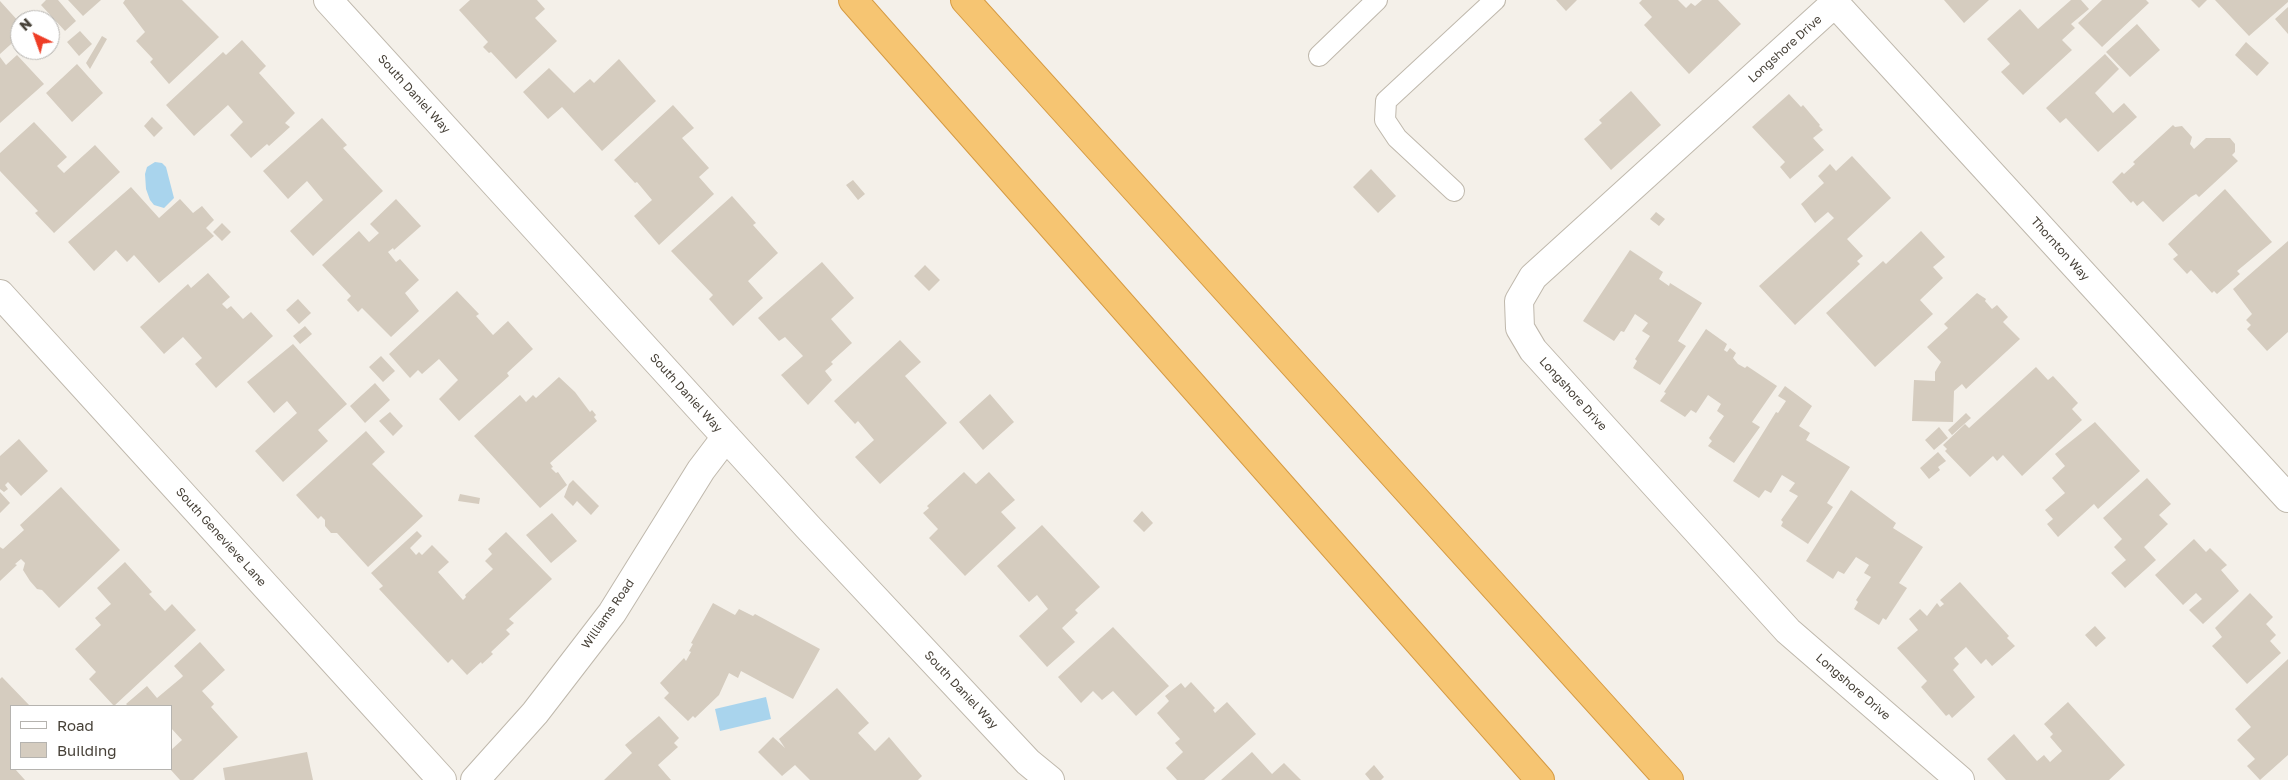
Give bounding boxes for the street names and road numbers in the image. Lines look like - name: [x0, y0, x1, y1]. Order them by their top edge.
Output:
- street label: Longshore Drive: [1745, 12, 1825, 86]
- street label: South Daniel Way: [375, 52, 453, 136]
- street label: Thornton Way: [2028, 214, 2092, 284]
- street label: South Daniel Way: [647, 351, 725, 435]
- street label: Longshore Drive: [1536, 354, 1610, 434]
- street label: South Genevieve Lane: [173, 485, 269, 589]
- street label: Williams Road: [579, 576, 637, 652]
- street label: South Daniel Way: [921, 648, 1001, 732]
- street label: Longshore Drive: [1813, 651, 1893, 723]

